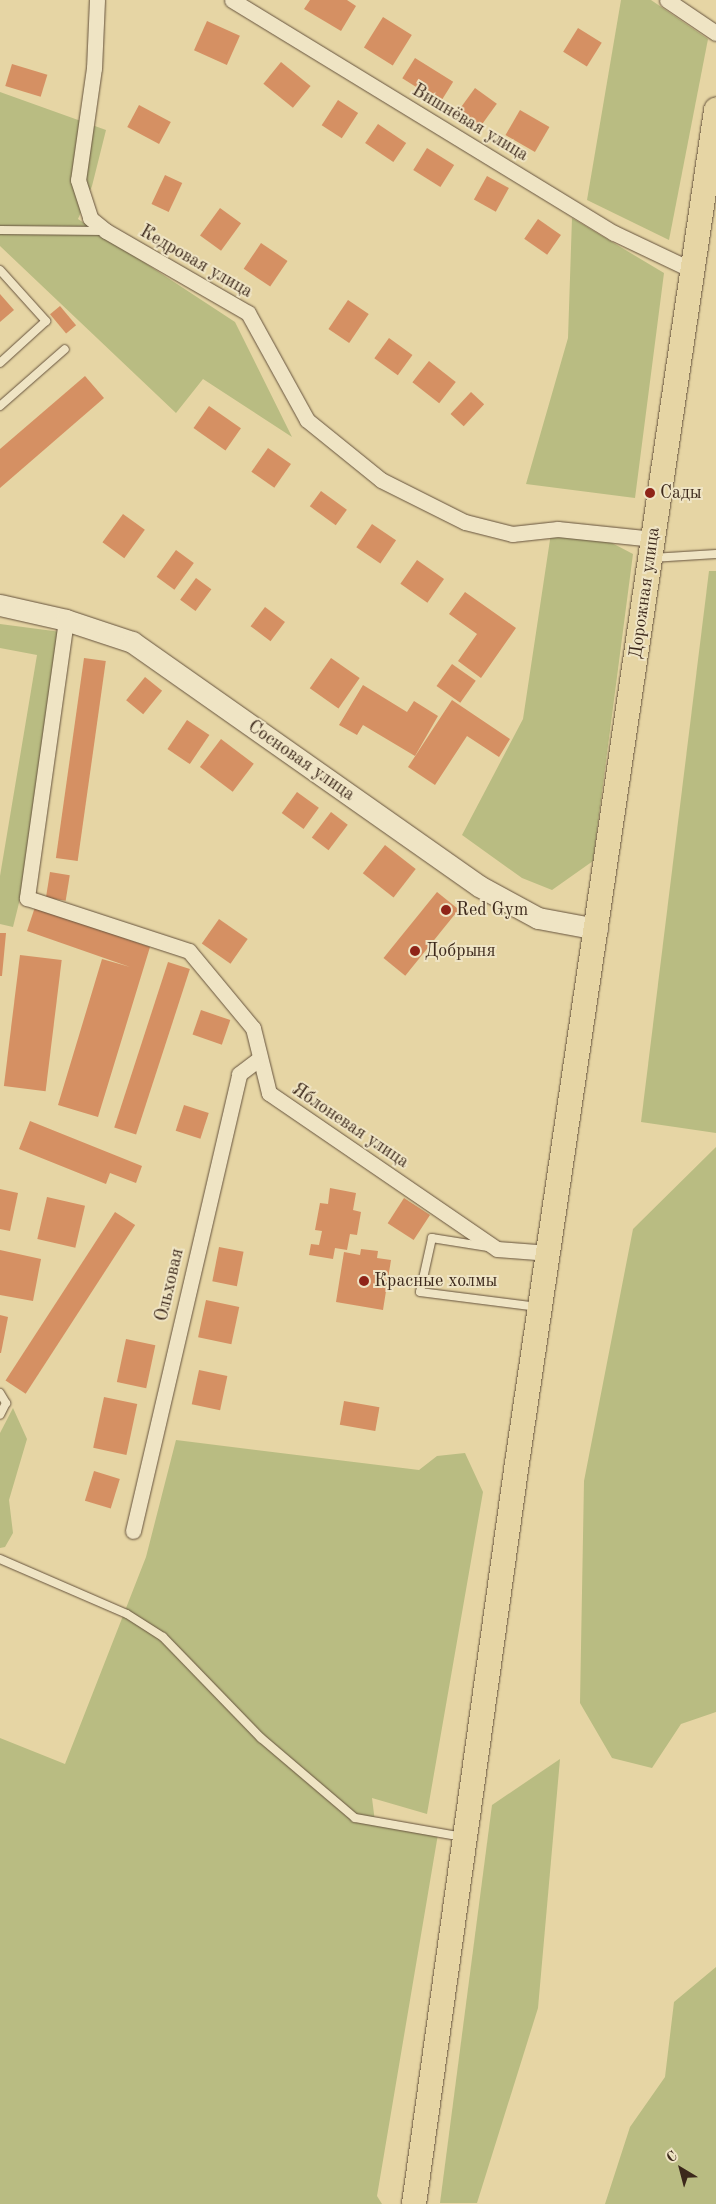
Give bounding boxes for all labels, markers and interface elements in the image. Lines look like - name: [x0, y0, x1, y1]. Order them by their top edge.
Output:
- street label: Вишнёвая улица: [408, 80, 532, 166]
- street label: Кедровая улица: [136, 221, 256, 303]
- place label: Сады: [660, 482, 702, 504]
- marker: Сады: [644, 487, 656, 499]
- street label: Дорожная улица: [625, 526, 665, 660]
- street label: Сосновая улица: [243, 716, 359, 806]
- place label: Red Gym: [456, 899, 528, 921]
- marker: Red Gym: [440, 904, 452, 916]
- place label: Добрыня: [425, 940, 496, 962]
- marker: Добрыня: [409, 945, 421, 957]
- street label: Яблоневая улица: [287, 1079, 413, 1173]
- street label: Ольховая: [151, 1246, 189, 1324]
- place label: Красные холмы: [374, 1270, 497, 1292]
- marker: Красные холмы: [358, 1275, 370, 1287]
- north arrow: [656, 2144, 706, 2194]
- text: С: [664, 2149, 680, 2165]

